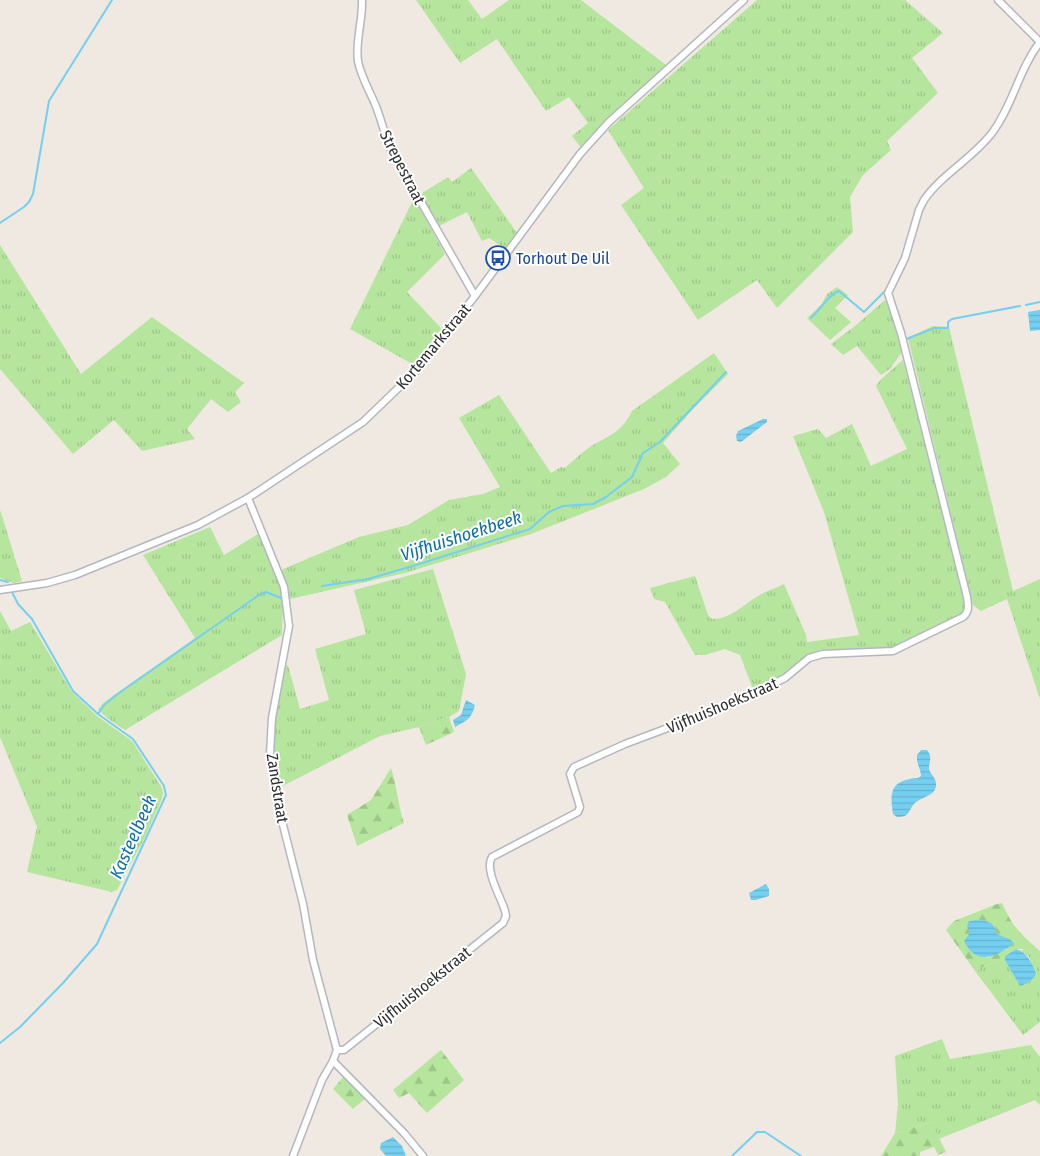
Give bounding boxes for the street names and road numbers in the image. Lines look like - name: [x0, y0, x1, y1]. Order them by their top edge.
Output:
- street label: Strepestraat: [376, 127, 430, 208]
- street label: Kortemarkstraat: [392, 299, 475, 393]
- street label: Vijfhuishoekstraat: [664, 673, 781, 737]
- street label: Zandstraat: [263, 752, 292, 825]
- street label: Vijfhuishoekstraat: [370, 942, 475, 1032]

